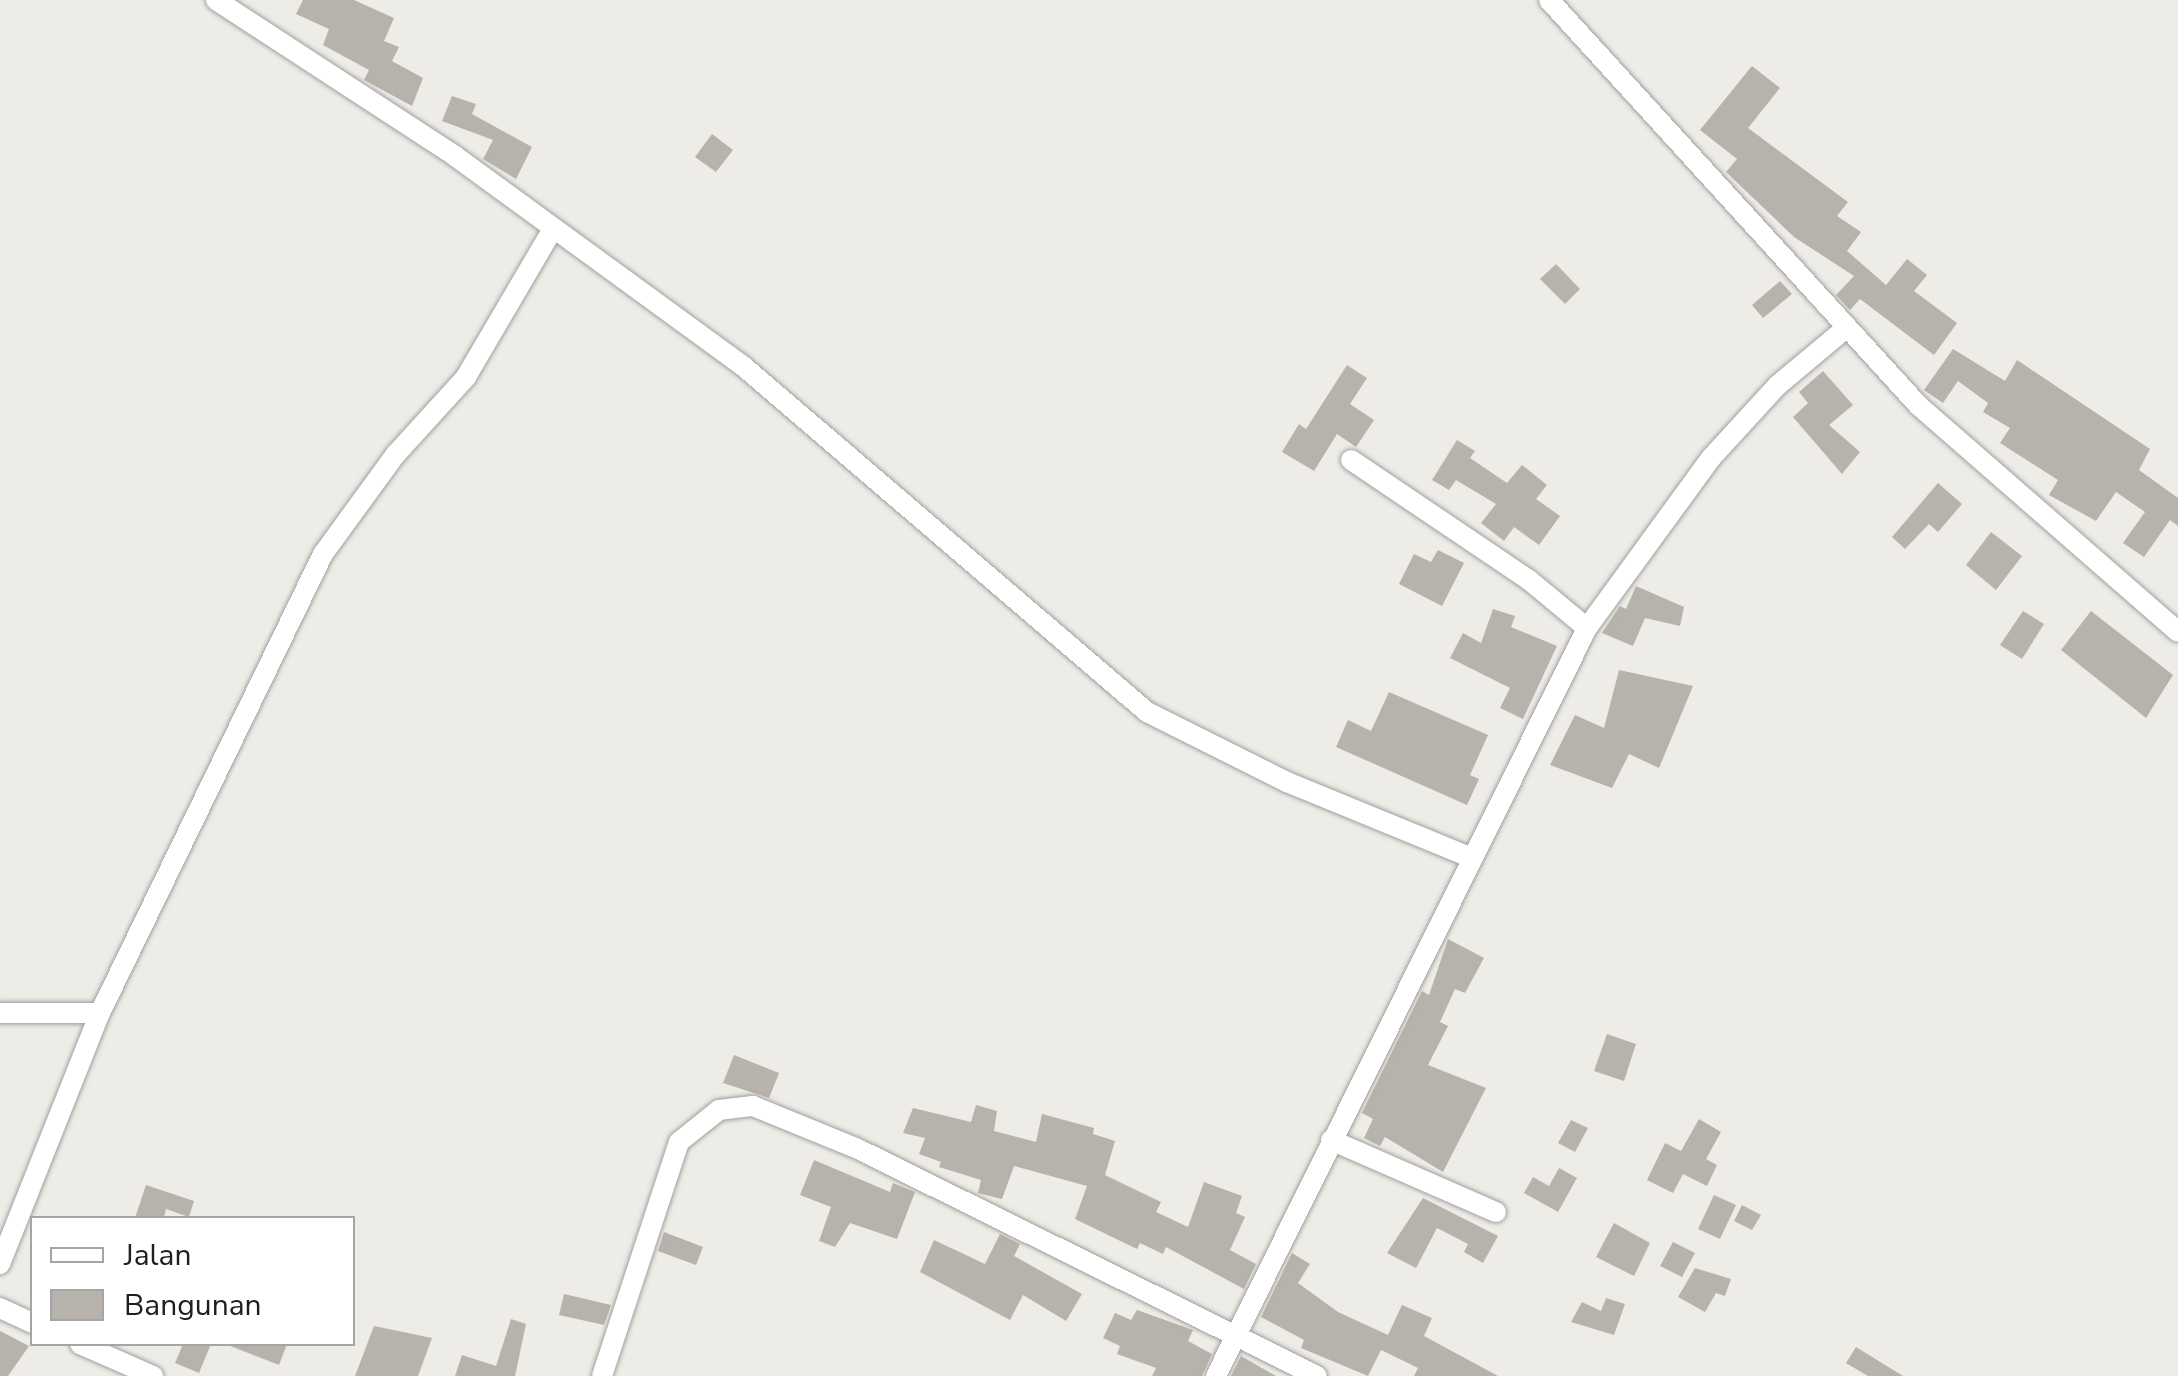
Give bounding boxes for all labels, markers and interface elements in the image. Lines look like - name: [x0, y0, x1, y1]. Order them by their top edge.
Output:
- legend: [30, 1216, 355, 1346]
- text: Jalan: [124, 1235, 191, 1276]
- text: Bangunan: [124, 1285, 262, 1326]

